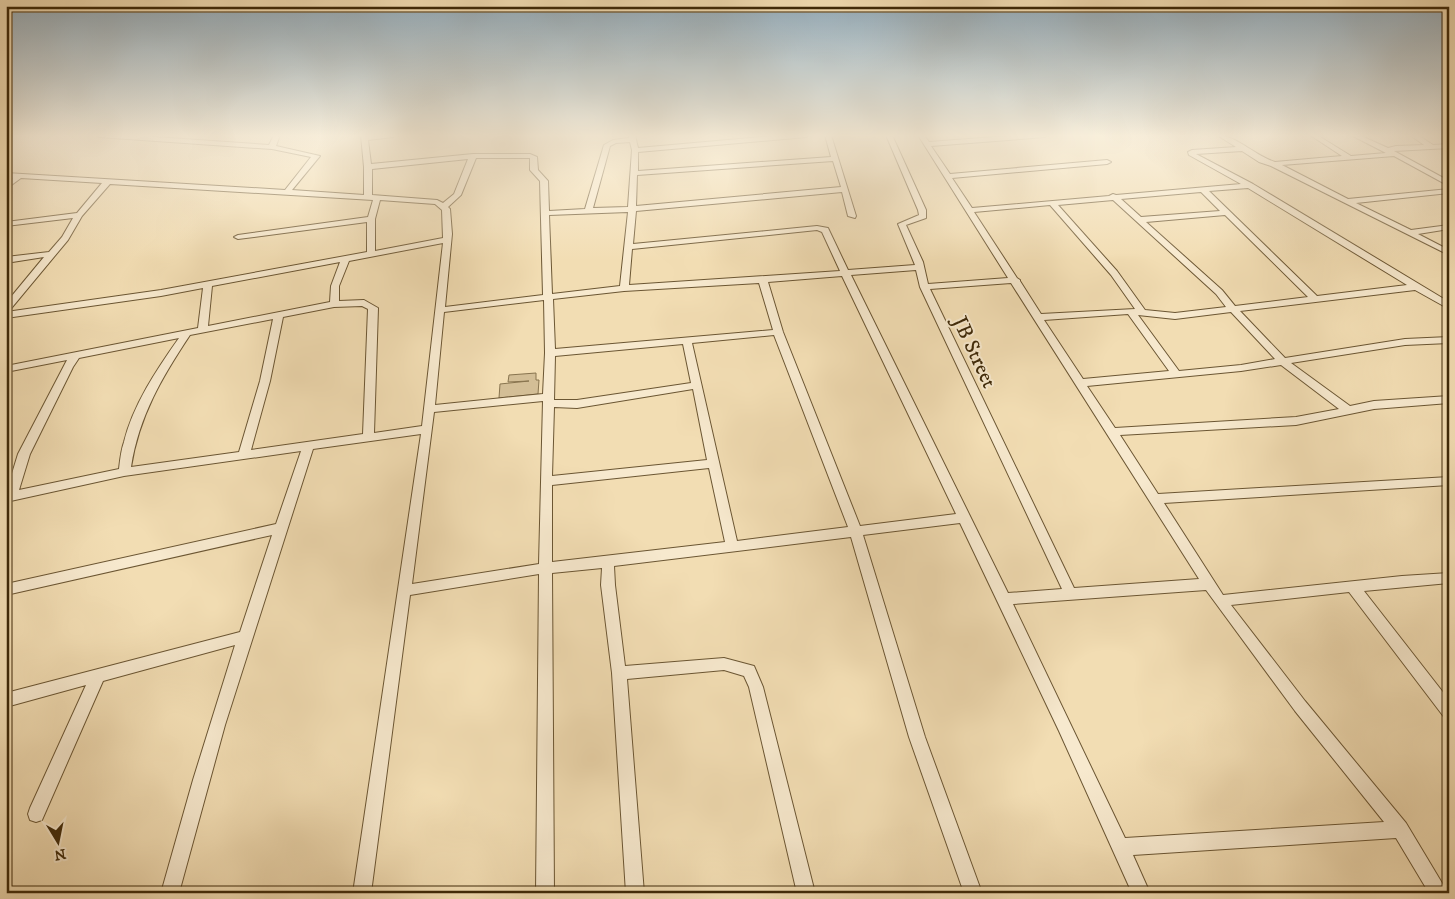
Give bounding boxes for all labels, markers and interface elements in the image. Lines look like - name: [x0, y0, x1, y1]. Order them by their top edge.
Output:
- street label: JB Street: [945, 311, 1002, 393]
- north arrow: [32, 816, 82, 866]
- text: N: [52, 844, 67, 864]

